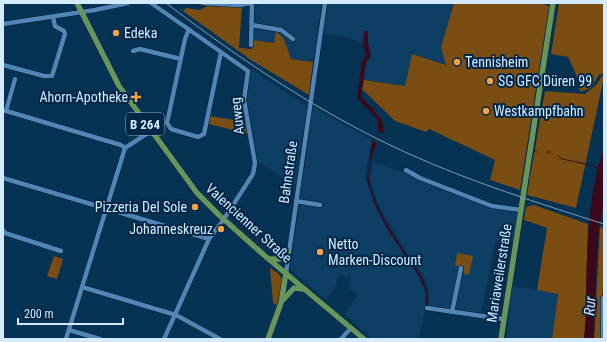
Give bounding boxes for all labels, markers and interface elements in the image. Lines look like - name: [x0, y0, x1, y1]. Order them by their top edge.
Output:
- place label: Edeka: [124, 25, 157, 41]
- marker: Edeka: [111, 28, 121, 38]
- place label: Tennisheim: [465, 54, 528, 70]
- marker: Tennisheim: [452, 57, 462, 67]
- place label: SG GFC Düren 99: [498, 73, 592, 89]
- marker: SG GFC Düren 99: [485, 76, 495, 86]
- place label: Ahorn-Apotheke: [39, 89, 128, 105]
- marker: Ahorn-Apotheke: [131, 92, 141, 102]
- street label: Auweg: [227, 97, 247, 135]
- place label: Westkampfbahn: [494, 103, 584, 119]
- marker: Westkampfbahn: [481, 106, 491, 116]
- road number: B 264: [126, 113, 164, 135]
- street label: Bahnstraße: [276, 139, 300, 204]
- street label: Valencienner Straße: [203, 180, 296, 266]
- place label: Pizzeria Del Sole: [95, 199, 187, 215]
- marker: Pizzeria Del Sole: [190, 202, 200, 212]
- place label: Johanneskreuz: [129, 221, 213, 237]
- street label: Mariaweilerstraße: [483, 222, 515, 323]
- marker: Johanneskreuz: [216, 224, 226, 234]
- place label: Netto Marken-Discount: [328, 236, 421, 268]
- marker: Netto Marken-Discount: [315, 247, 325, 257]
- water label: Rur: [580, 295, 600, 316]
- scale bar: [18, 300, 123, 326]
- text: 200 m: [24, 307, 54, 321]

